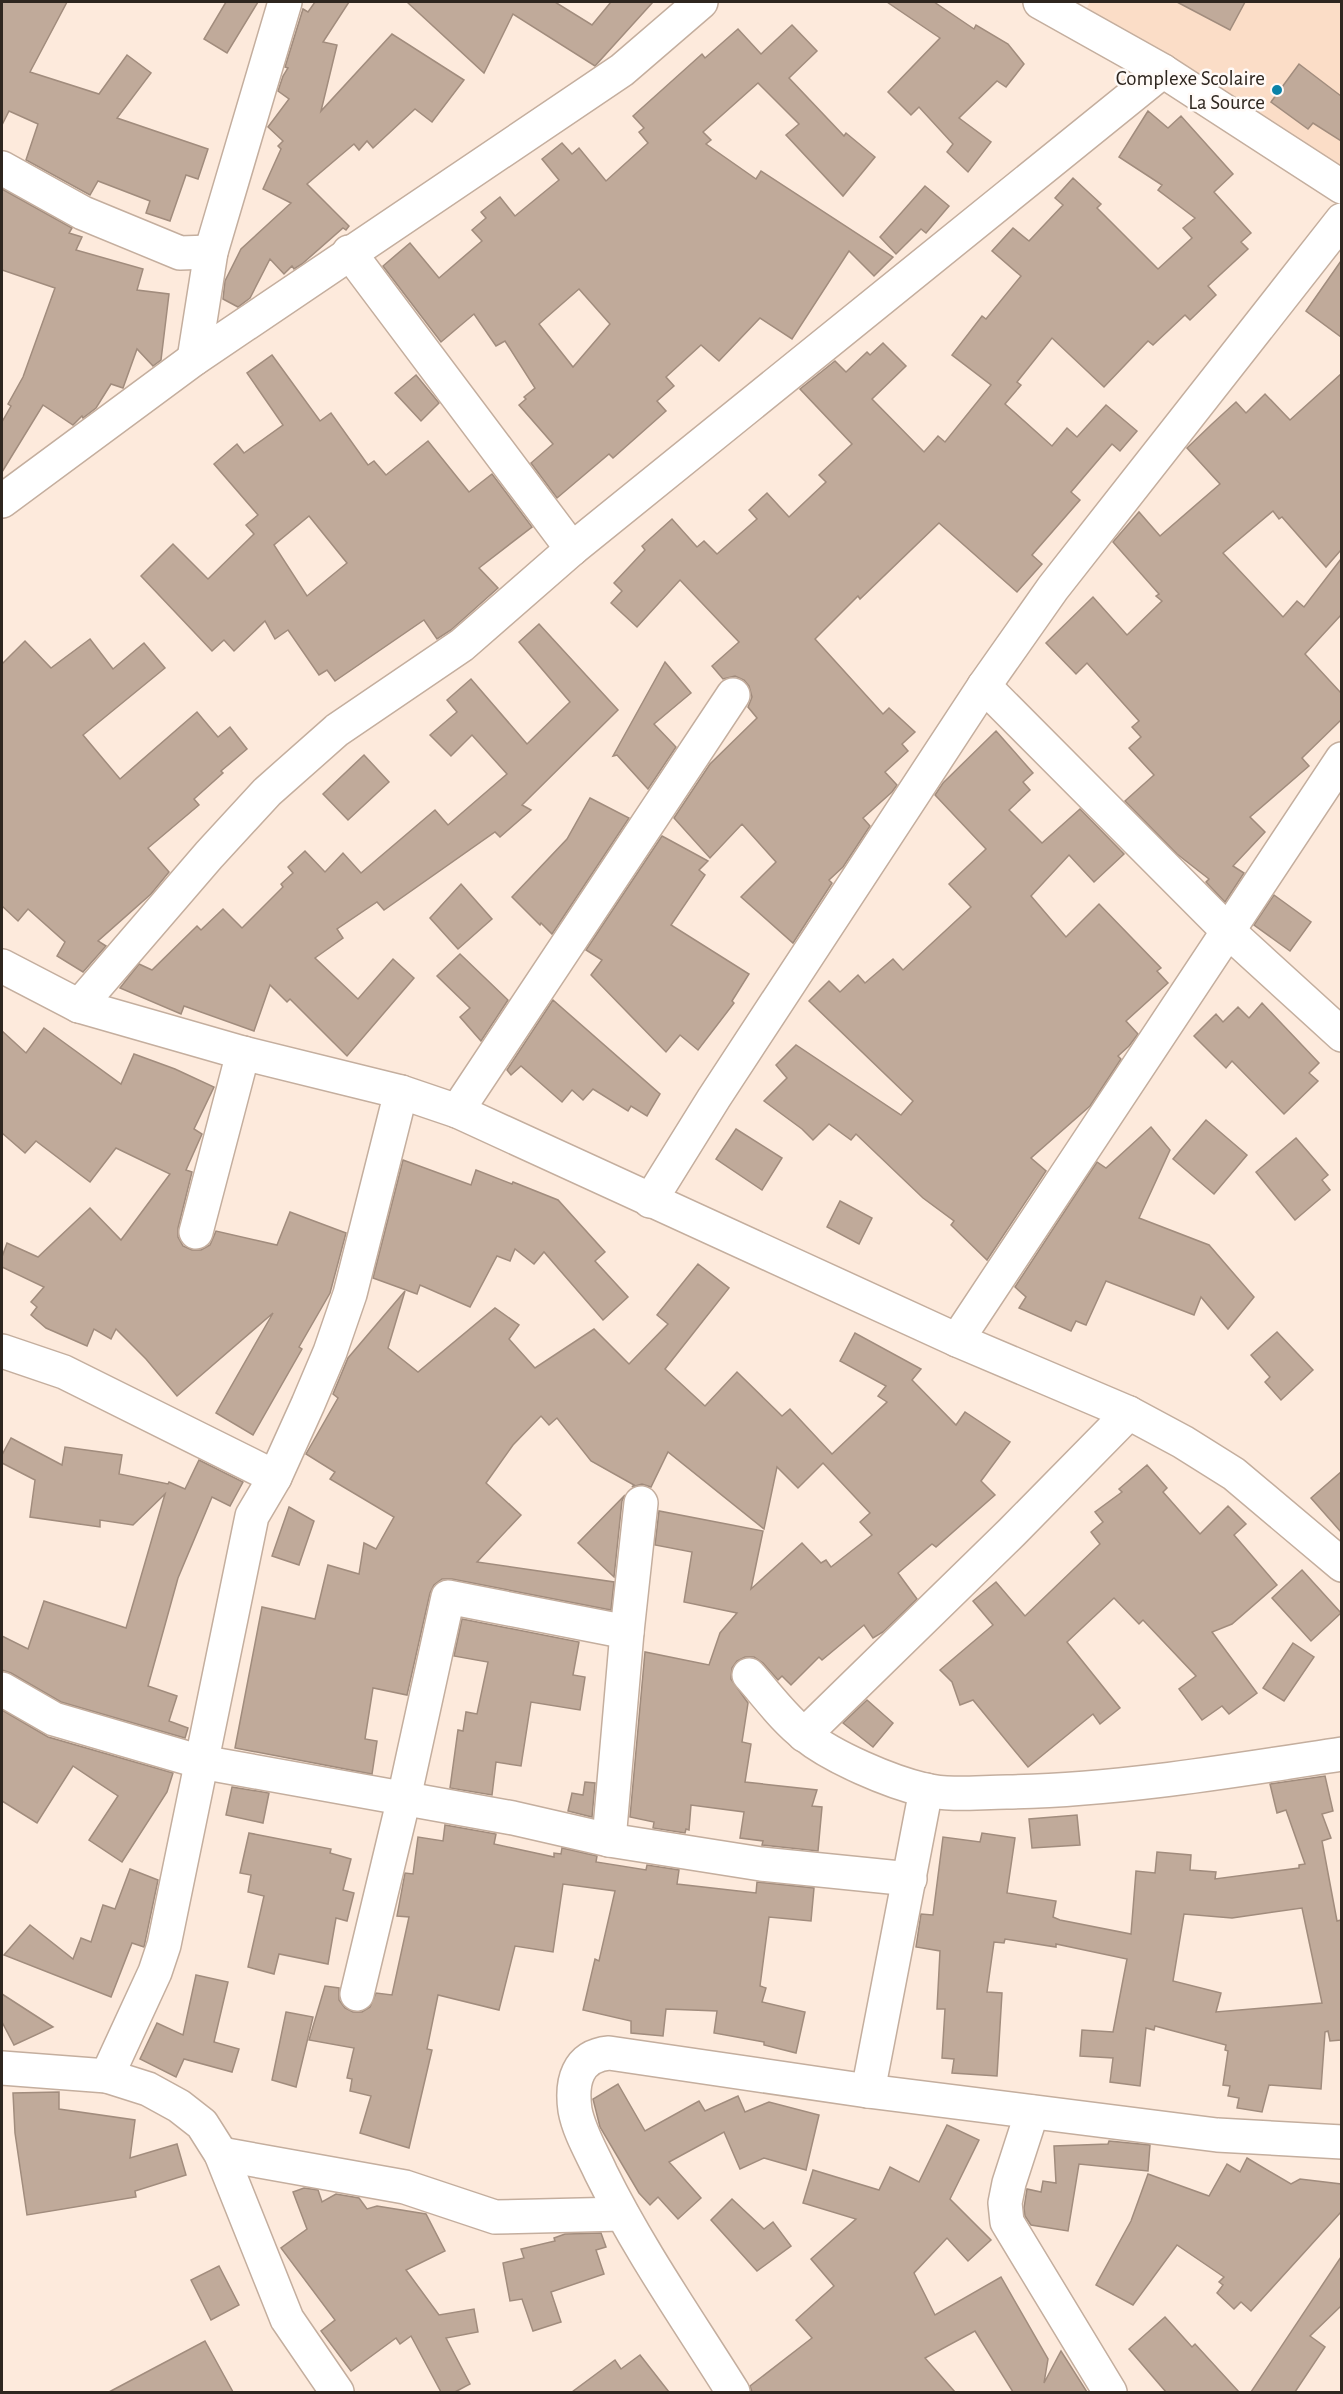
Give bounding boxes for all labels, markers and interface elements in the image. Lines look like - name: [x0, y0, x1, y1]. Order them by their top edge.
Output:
- place label: Complexe Scolaire La Source: [1116, 68, 1265, 113]
- marker: Complexe Scolaire La Source: [1270, 83, 1284, 97]

